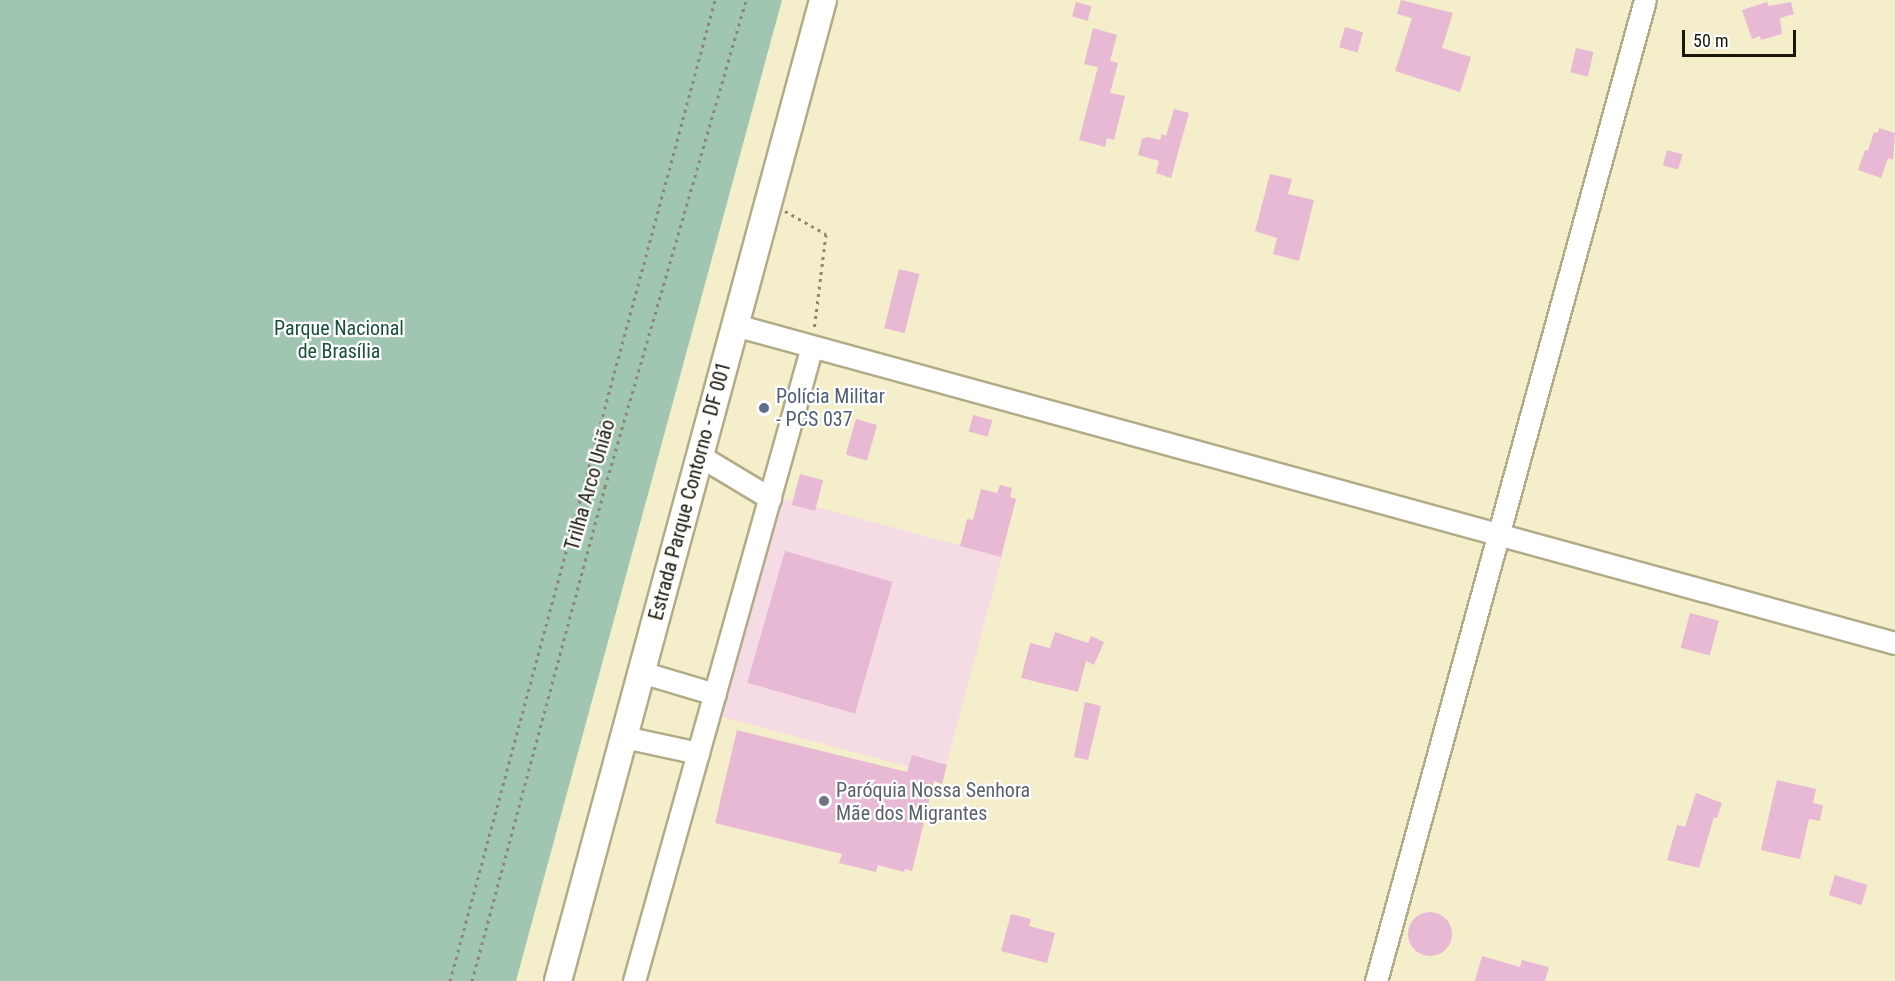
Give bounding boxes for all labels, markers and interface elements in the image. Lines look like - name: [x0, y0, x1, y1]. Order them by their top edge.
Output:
- scale bar: [1685, 18, 1799, 56]
- text: 50 m: [1693, 30, 1728, 51]
- park label: Parque Nacional de Brasília: [274, 316, 404, 363]
- street label: Estrada Parque Contorno - DF 001: [644, 359, 736, 623]
- place label: Polícia Militar - PCS 037: [776, 384, 885, 431]
- marker: Polícia Militar - PCS 037: [757, 401, 771, 415]
- street label: Trilha Arco União: [560, 417, 620, 553]
- place label: Paróquia Nossa Senhora Mãe dos Migrantes: [836, 778, 1030, 825]
- marker: Paróquia Nossa Senhora Mãe dos Migrantes: [817, 794, 831, 808]

